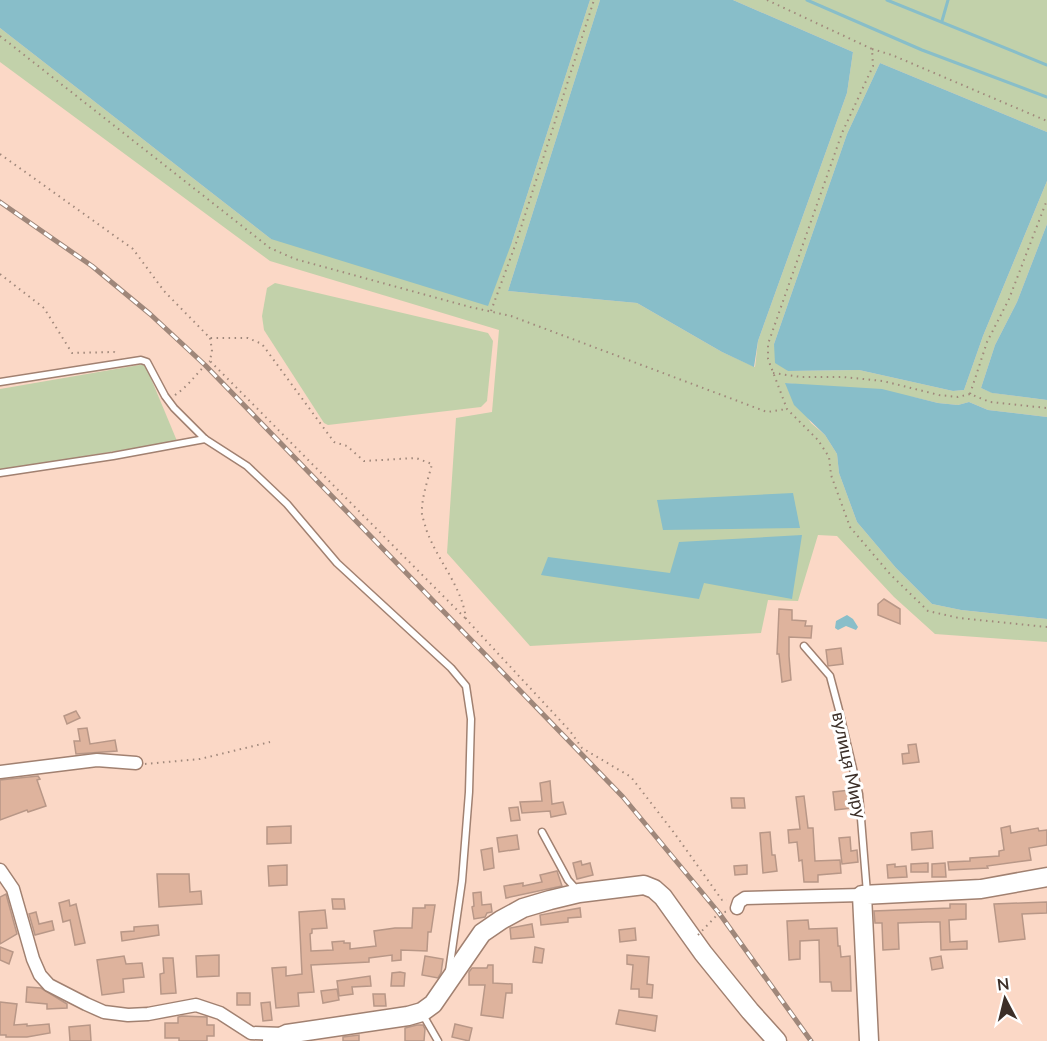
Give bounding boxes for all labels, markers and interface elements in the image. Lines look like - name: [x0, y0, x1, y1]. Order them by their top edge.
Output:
- street label: вулиця Миру: [828, 710, 872, 821]
- north arrow: [975, 969, 1035, 1029]
- text: N: [996, 973, 1010, 994]

